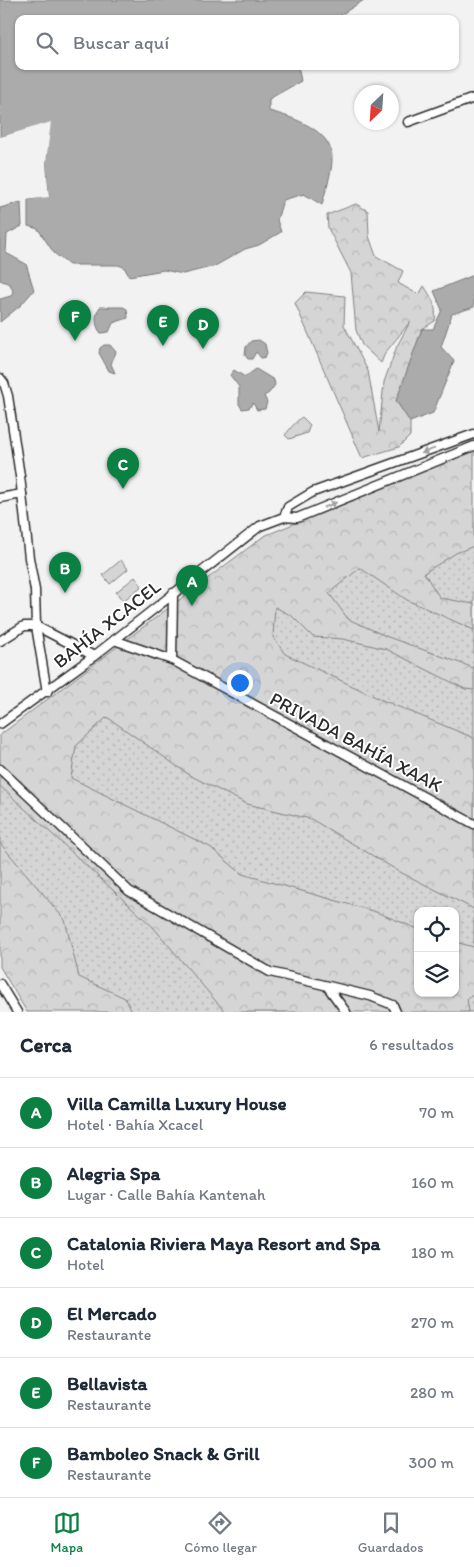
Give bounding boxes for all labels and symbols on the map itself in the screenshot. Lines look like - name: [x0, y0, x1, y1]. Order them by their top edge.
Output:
- north arrow: [354, 85, 399, 130]
- pin: F: [59, 300, 91, 341]
- pin: E: [147, 305, 179, 346]
- pin: D: [187, 308, 219, 349]
- one-way arrow: [420, 447, 435, 455]
- pin: C: [107, 448, 139, 489]
- one-way arrow: [323, 500, 337, 508]
- pin: B: [49, 552, 81, 593]
- pin: A: [176, 565, 208, 606]
- street label: BAHÍA XCACEL: [49, 575, 166, 673]
- your location: [227, 670, 253, 696]
- street label: PRIVADA BAHÍA XAAK: [266, 687, 446, 797]

